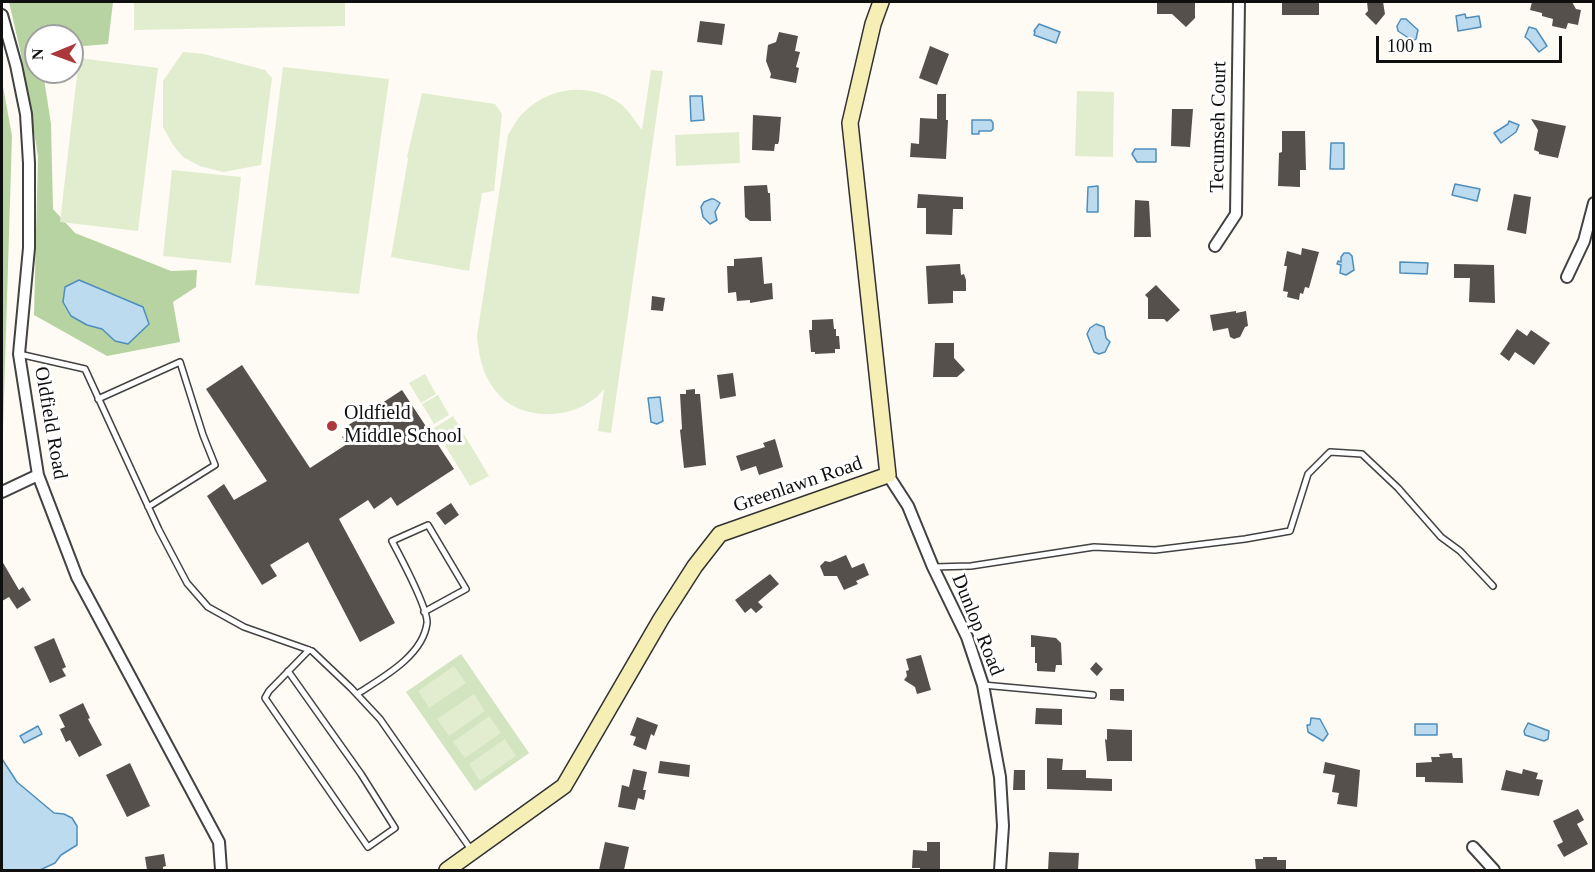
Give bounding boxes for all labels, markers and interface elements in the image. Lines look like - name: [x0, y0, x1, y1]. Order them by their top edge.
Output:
- north arrow: [24, 24, 84, 84]
- scale bar: [1379, 24, 1565, 62]
- text: 100 m: [1387, 36, 1433, 56]
- text: N: [29, 48, 46, 60]
- street label: Tecumseh Court: [1206, 61, 1232, 193]
- street label: Oldfield Road: [28, 365, 72, 481]
- place label: Oldfield Middle School: [344, 402, 462, 449]
- marker: Oldfield Middle School: [325, 419, 339, 433]
- street label: Greenlawn Road: [730, 452, 866, 518]
- street label: Dunlop Road: [946, 571, 1008, 679]

